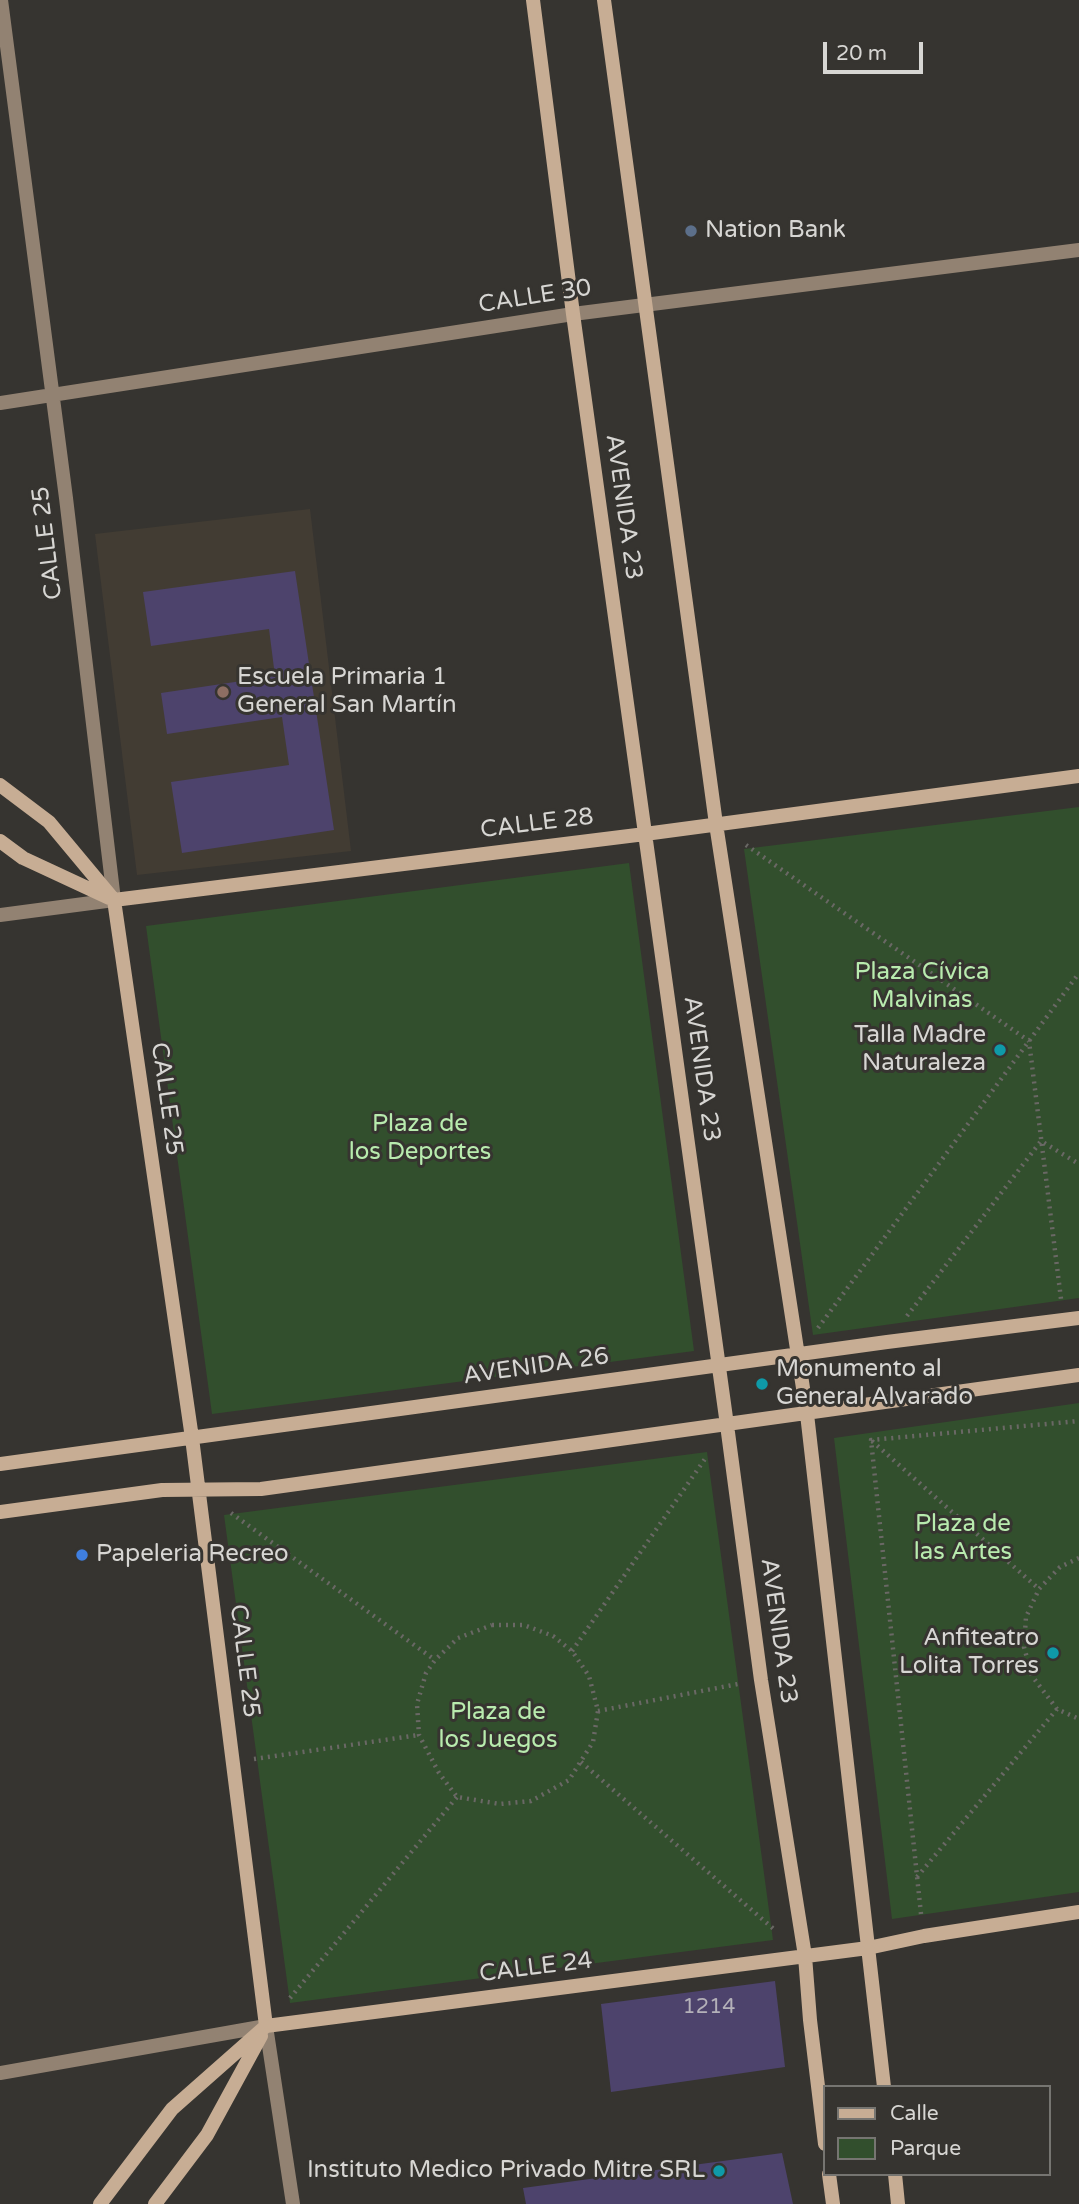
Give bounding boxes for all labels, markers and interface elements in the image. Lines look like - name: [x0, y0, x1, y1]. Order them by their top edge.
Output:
- scale bar: [827, 28, 927, 72]
- text: 20 m: [836, 41, 887, 66]
- place label: Nation Bank: [705, 217, 846, 245]
- marker: Nation Bank: [683, 223, 699, 239]
- street label: CALLE 30: [476, 274, 594, 320]
- street label: AVENIDA 23: [599, 432, 647, 582]
- street label: CALLE 25: [27, 485, 69, 601]
- place label: Escuela Primaria 1 General San Martín: [237, 664, 457, 720]
- marker: Escuela Primaria 1 General San Martín: [215, 684, 231, 700]
- street label: CALLE 28: [479, 803, 595, 845]
- park label: Plaza Cívica Malvinas: [855, 959, 989, 1015]
- street label: AVENIDA 23: [677, 994, 725, 1144]
- place label: Talla Madre Naturaleza: [854, 1022, 986, 1078]
- street label: CALLE 25: [144, 1041, 188, 1157]
- marker: Talla Madre Naturaleza: [992, 1042, 1008, 1058]
- park label: Plaza de los Deportes: [349, 1111, 491, 1167]
- street label: AVENIDA 26: [461, 1343, 611, 1391]
- place label: Monumento al General Alvarado: [776, 1356, 973, 1412]
- marker: Monumento al General Alvarado: [754, 1376, 770, 1392]
- park label: Plaza de las Artes: [914, 1511, 1012, 1567]
- place label: Papeleria Recreo: [96, 1541, 289, 1569]
- marker: Papeleria Recreo: [74, 1547, 90, 1563]
- street label: AVENIDA 23: [754, 1556, 802, 1706]
- street label: CALLE 25: [223, 1603, 265, 1719]
- place label: Anfiteatro Lolita Torres: [899, 1625, 1039, 1681]
- marker: Anfiteatro Lolita Torres: [1045, 1645, 1061, 1661]
- park label: Plaza de los Juegos: [439, 1699, 557, 1755]
- street label: CALLE 24: [478, 1947, 594, 1989]
- house number: 1214: [683, 1994, 735, 2020]
- legend: [824, 2085, 1051, 2176]
- text: Calle: [890, 2101, 939, 2126]
- text: Parque: [890, 2136, 961, 2161]
- place label: Instituto Medico Privado Mitre SRL: [307, 2157, 705, 2185]
- marker: Instituto Medico Privado Mitre SRL: [711, 2163, 727, 2179]

